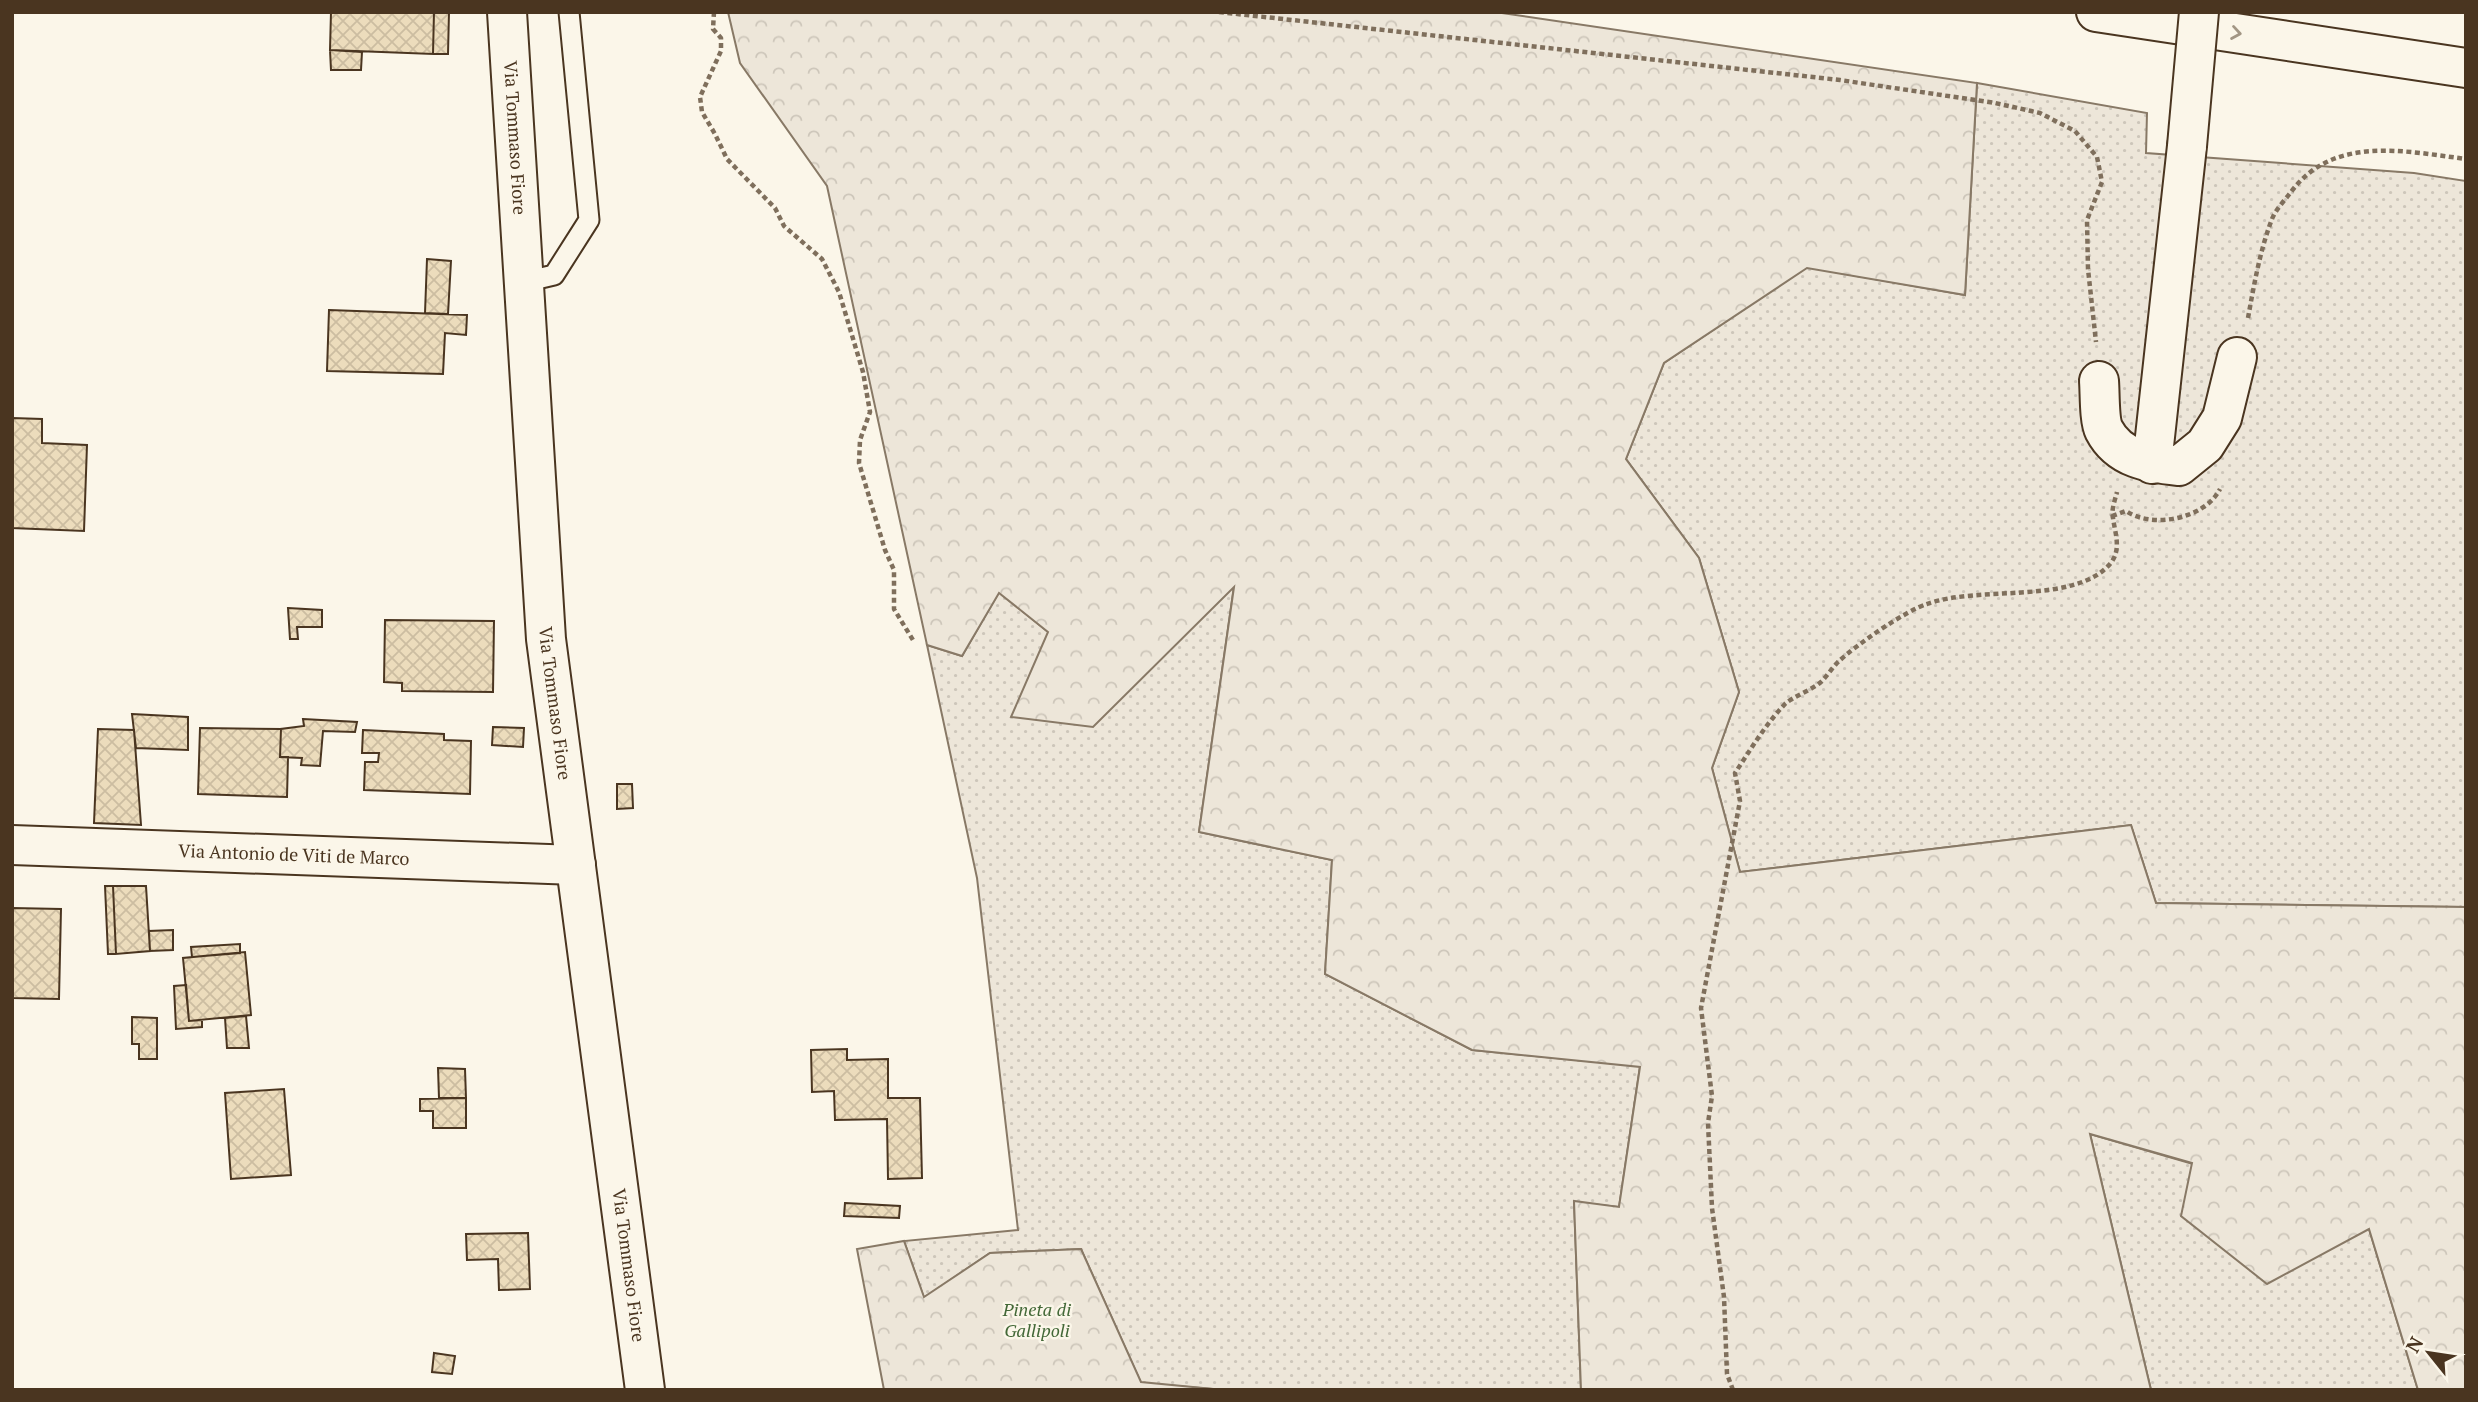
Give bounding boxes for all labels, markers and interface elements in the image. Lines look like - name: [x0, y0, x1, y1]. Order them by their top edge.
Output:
- one-way arrow: [2230, 25, 2242, 40]
- street label: Via Tommaso Fiore: [499, 60, 533, 216]
- street label: Via Tommaso Fiore: [534, 626, 577, 781]
- street label: Via Antonio de Viti de Marco: [178, 838, 410, 870]
- street label: Via Tommaso Fiore: [608, 1187, 652, 1343]
- park label: Pineta di Gallipoli: [1002, 1297, 1071, 1342]
- north arrow: [2394, 1318, 2464, 1388]
- text: N: [2399, 1331, 2429, 1357]

